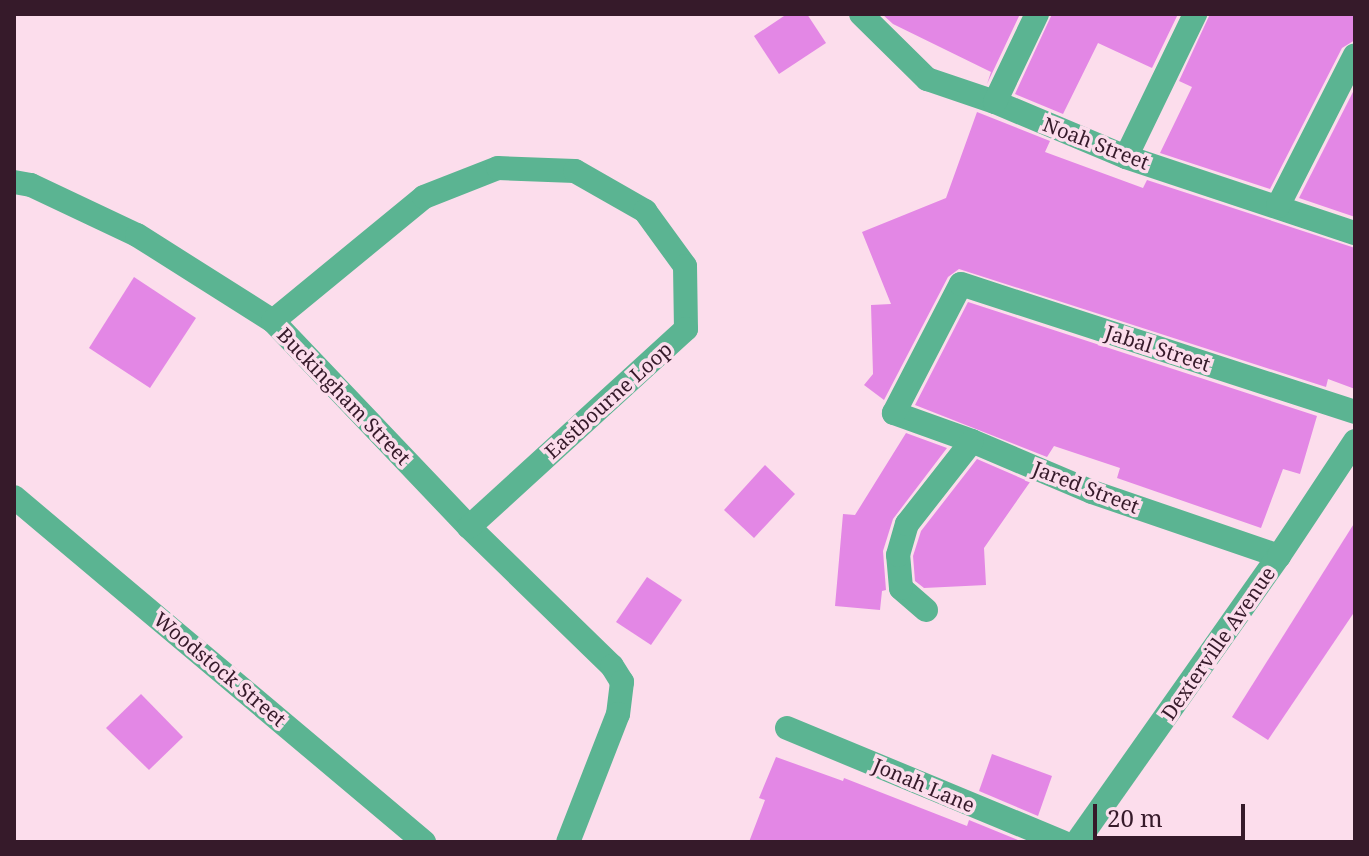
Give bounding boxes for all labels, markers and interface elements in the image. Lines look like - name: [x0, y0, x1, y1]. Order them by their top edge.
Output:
- street label: Noah Street: [1040, 112, 1152, 174]
- street label: Jabal Street: [1102, 320, 1214, 376]
- street label: Buckingham Street: [272, 322, 416, 470]
- street label: Eastbourne Loop: [540, 337, 676, 463]
- street label: Jared Street: [1030, 456, 1142, 518]
- street label: Dexterville Avenue: [1156, 562, 1280, 724]
- street label: Woodstock Street: [149, 607, 291, 731]
- street label: Jonah Lane: [870, 753, 978, 817]
- scale bar: [1097, 788, 1249, 838]
- text: 20 m: [1107, 801, 1163, 834]

